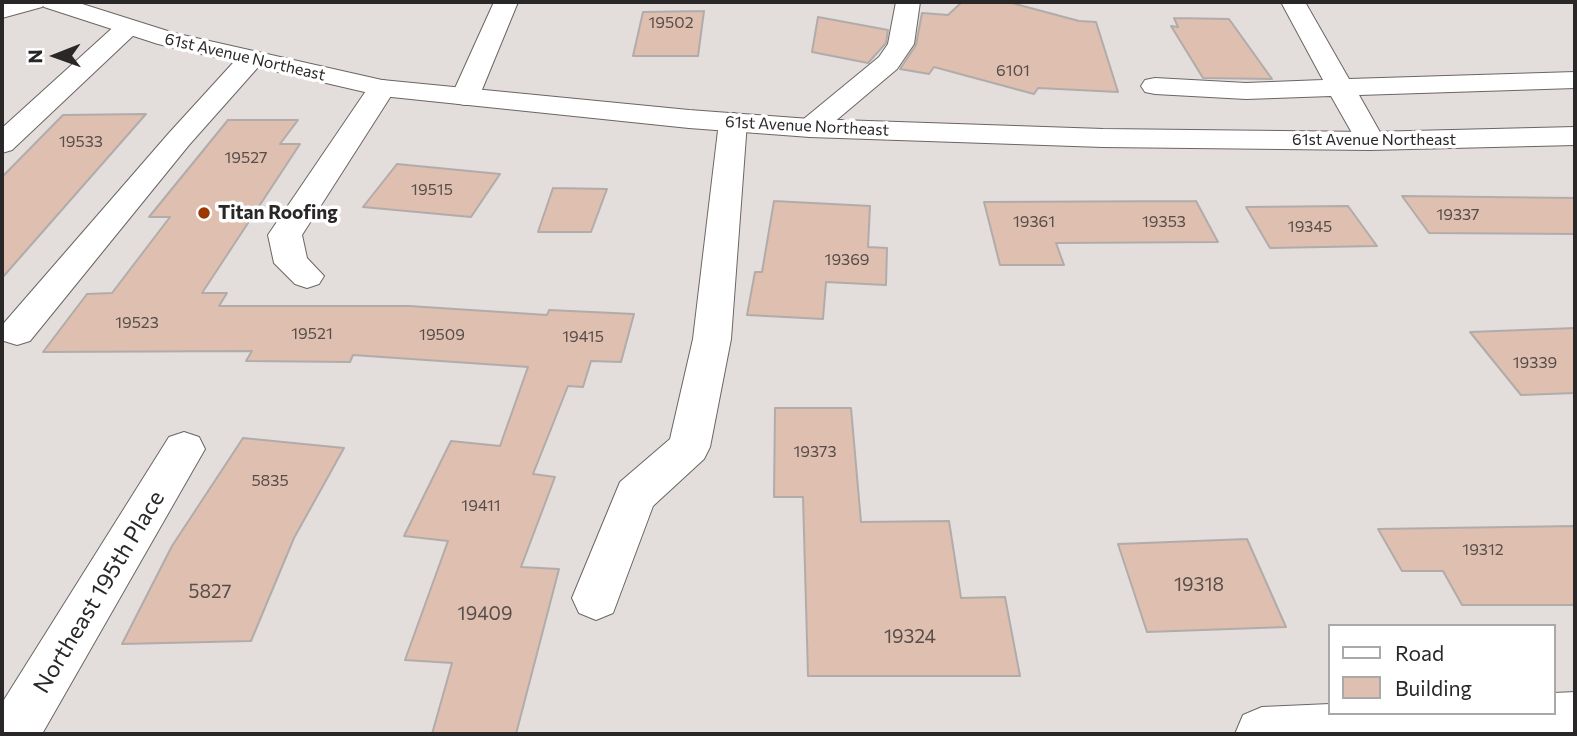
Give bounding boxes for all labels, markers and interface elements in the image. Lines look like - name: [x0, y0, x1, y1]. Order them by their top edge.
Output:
- house number: 19502: [648, 13, 694, 33]
- north arrow: [21, 21, 91, 91]
- street label: 61st Avenue Northeast: [163, 29, 327, 85]
- text: N: [23, 49, 46, 64]
- house number: 6101: [996, 61, 1030, 81]
- street label: 61st Avenue Northeast: [725, 112, 889, 140]
- street label: 61st Avenue Northeast: [1292, 130, 1456, 150]
- house number: 19533: [59, 132, 103, 152]
- house number: 19527: [224, 148, 268, 168]
- house number: 19515: [411, 180, 453, 200]
- place label: Titan Roofing: [218, 202, 338, 224]
- marker: Titan Roofing: [196, 205, 212, 221]
- house number: 19337: [1436, 205, 1480, 225]
- house number: 19361: [1013, 212, 1055, 232]
- house number: 19353: [1142, 212, 1186, 232]
- house number: 19345: [1288, 217, 1332, 237]
- house number: 19369: [825, 250, 869, 270]
- house number: 19523: [115, 313, 159, 333]
- house number: 19521: [291, 324, 333, 344]
- house number: 19509: [419, 325, 465, 345]
- house number: 19415: [562, 327, 604, 347]
- house number: 19339: [1513, 353, 1557, 373]
- house number: 19373: [793, 442, 837, 462]
- house number: 5835: [251, 471, 289, 491]
- street label: Northeast 195th Place: [28, 486, 170, 698]
- house number: 19411: [461, 496, 501, 516]
- house number: 19312: [1462, 540, 1504, 560]
- house number: 19318: [1174, 574, 1224, 596]
- house number: 5827: [189, 581, 231, 603]
- house number: 19409: [458, 603, 512, 625]
- legend: [1328, 624, 1556, 715]
- house number: 19324: [884, 626, 936, 648]
- text: Road: [1395, 640, 1444, 665]
- text: Building: [1395, 675, 1472, 700]

